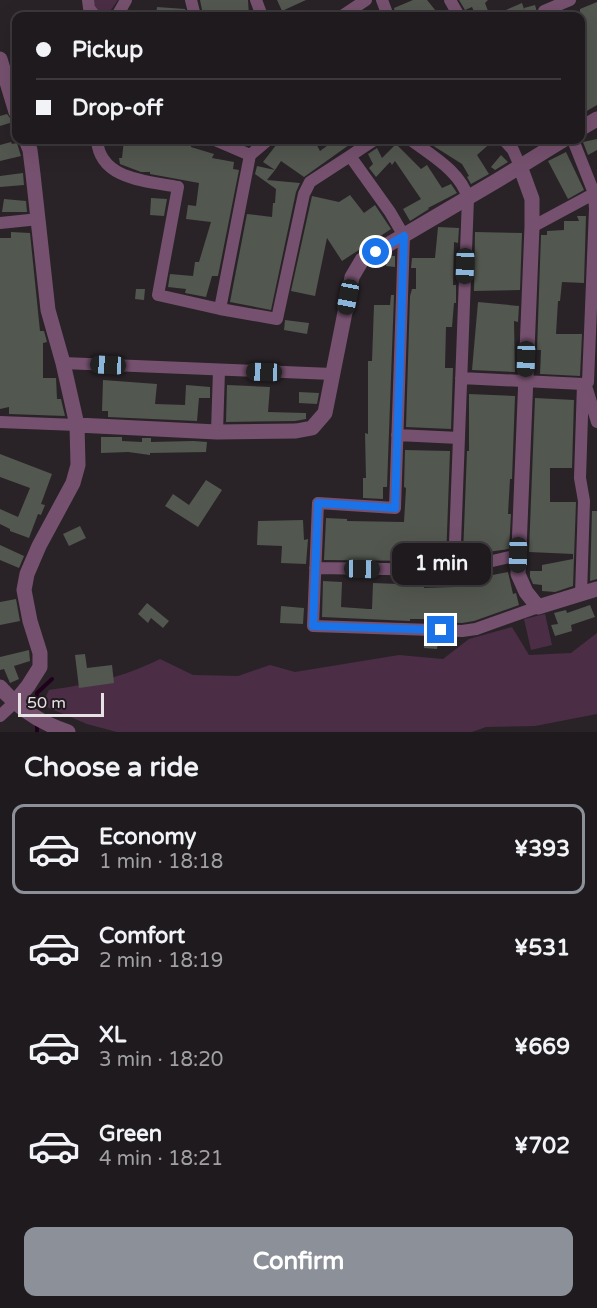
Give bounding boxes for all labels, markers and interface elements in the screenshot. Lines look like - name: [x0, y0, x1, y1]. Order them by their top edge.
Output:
- text: Pickup: [72, 37, 143, 63]
- text: Drop-off: [72, 95, 163, 121]
- route start: [362, 238, 389, 265]
- car: [455, 248, 475, 284]
- car: [336, 278, 360, 316]
- car: [516, 341, 536, 377]
- car: [90, 355, 126, 375]
- car: [246, 362, 282, 382]
- car: [509, 537, 527, 573]
- callout: 1 min: [392, 543, 490, 585]
- text: 1 min: [415, 552, 468, 576]
- car: [344, 560, 380, 578]
- route end: [427, 616, 454, 643]
- scale bar: [18, 690, 104, 718]
- text: 50 m: [27, 693, 66, 713]
- text: Choose a ride: [24, 751, 199, 784]
- icon: car: [27, 822, 81, 876]
- text: Economy: [99, 824, 196, 850]
- text: ¥393: [514, 836, 570, 862]
- text: 1 min · 18:18: [99, 850, 223, 874]
- icon: car: [27, 921, 81, 975]
- text: Comfort: [99, 923, 185, 949]
- text: ¥531: [514, 935, 570, 961]
- text: 2 min · 18:19: [99, 949, 223, 973]
- icon: car: [27, 1020, 81, 1074]
- text: XL: [99, 1022, 126, 1048]
- text: ¥669: [514, 1034, 570, 1060]
- text: 3 min · 18:20: [99, 1048, 223, 1072]
- icon: car: [27, 1119, 81, 1173]
- text: Green: [99, 1121, 162, 1147]
- text: ¥702: [514, 1133, 570, 1159]
- text: 4 min · 18:21: [99, 1147, 223, 1171]
- button: Confirm: [24, 1227, 573, 1296]

